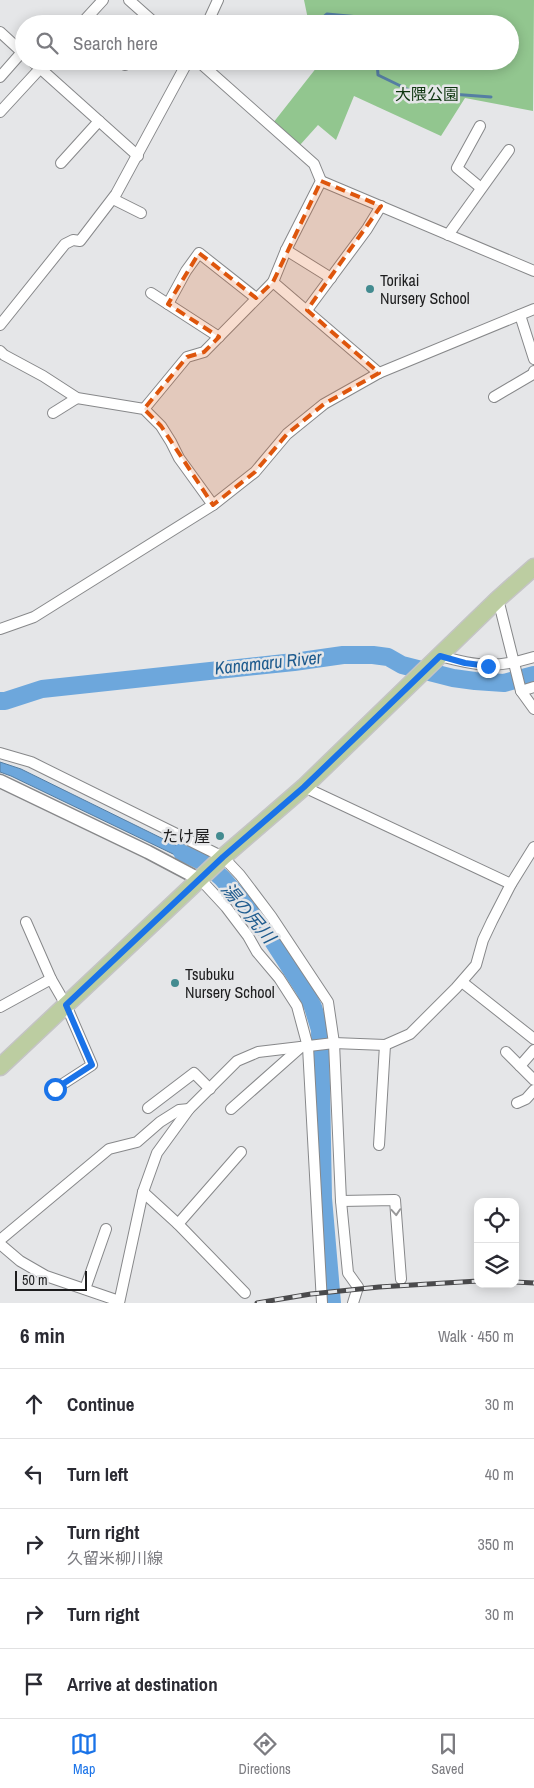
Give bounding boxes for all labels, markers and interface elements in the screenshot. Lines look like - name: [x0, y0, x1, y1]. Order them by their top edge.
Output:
- search box: [15, 15, 519, 70]
- icon: search: [33, 29, 61, 57]
- text: Search here: [73, 30, 158, 56]
- park label: 大隈公園: [395, 83, 459, 105]
- place label: Torikai Nursery School: [380, 269, 470, 309]
- marker: Torikai Nursery School: [364, 283, 376, 295]
- water label: Kanamaru River: [213, 644, 324, 681]
- route end: [477, 655, 500, 678]
- place label: たけ屋: [162, 825, 210, 847]
- marker: たけ屋: [214, 830, 226, 842]
- water label: 湯の尻川: [216, 877, 282, 950]
- place label: Tsubuku Nursery School: [185, 963, 275, 1003]
- marker: Tsubuku Nursery School: [169, 977, 181, 989]
- route start: [44, 1078, 67, 1101]
- map controls: [474, 1198, 519, 1288]
- button: locate: [474, 1198, 519, 1243]
- one-way arrow: [390, 1208, 401, 1216]
- button: layers: [474, 1243, 519, 1288]
- scale bar: [15, 1268, 88, 1291]
- text: 50 m: [22, 1271, 48, 1289]
- text: 6 min: [20, 1321, 65, 1350]
- text: Walk · 450 m: [438, 1325, 514, 1347]
- icon: ahead: [20, 1390, 48, 1418]
- text: Continue: [67, 1391, 135, 1417]
- text: 30 m: [485, 1393, 514, 1415]
- icon: left: [20, 1460, 48, 1488]
- text: Turn left: [67, 1461, 128, 1487]
- text: 40 m: [485, 1463, 514, 1485]
- text: Turn right: [67, 1519, 139, 1545]
- icon: right: [20, 1530, 48, 1558]
- text: 350 m: [478, 1533, 514, 1555]
- text: 久留米柳川線: [67, 1547, 163, 1569]
- icon: right: [20, 1600, 48, 1628]
- text: Turn right: [67, 1601, 139, 1627]
- text: 30 m: [485, 1603, 514, 1625]
- icon: arrive: [20, 1670, 48, 1698]
- text: Arrive at destination: [67, 1671, 218, 1697]
- tab: Map: [70, 1730, 98, 1778]
- tab: Directions: [239, 1730, 291, 1778]
- tab: Saved: [431, 1730, 464, 1778]

